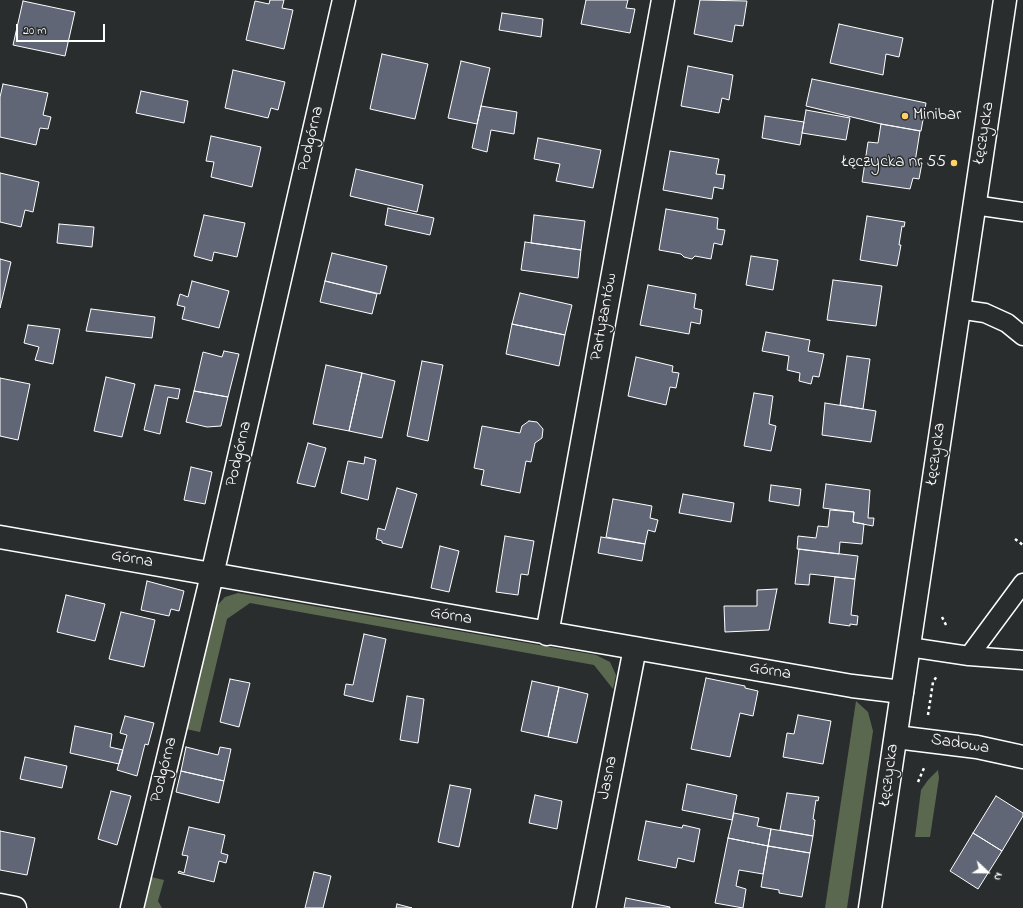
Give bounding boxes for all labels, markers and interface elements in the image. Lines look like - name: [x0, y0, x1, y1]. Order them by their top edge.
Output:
- scale bar: [18, 16, 107, 42]
- text: 20 m: [23, 22, 46, 40]
- street label: Łęczycka: [970, 100, 1000, 166]
- street label: Podgórna: [295, 104, 329, 174]
- place label: Minibar: [913, 106, 961, 126]
- marker: Minibar: [900, 111, 910, 121]
- place label: Łęczycka nr 55: [842, 153, 946, 173]
- marker: Łęczycka nr 55: [949, 158, 959, 168]
- street label: Partyzantów: [587, 271, 623, 363]
- street label: Podgórna: [223, 419, 257, 489]
- street label: Łęczycka: [923, 422, 951, 486]
- street label: Górna: [109, 546, 155, 574]
- street label: Górna: [428, 603, 474, 631]
- street label: Górna: [747, 658, 793, 686]
- street label: Sadowa: [929, 730, 991, 760]
- street label: Podgórna: [147, 735, 183, 805]
- street label: Łęczycka: [876, 743, 904, 807]
- street label: Jasna: [595, 755, 623, 801]
- north arrow: [967, 852, 1007, 892]
- text: N: [989, 870, 1007, 883]

